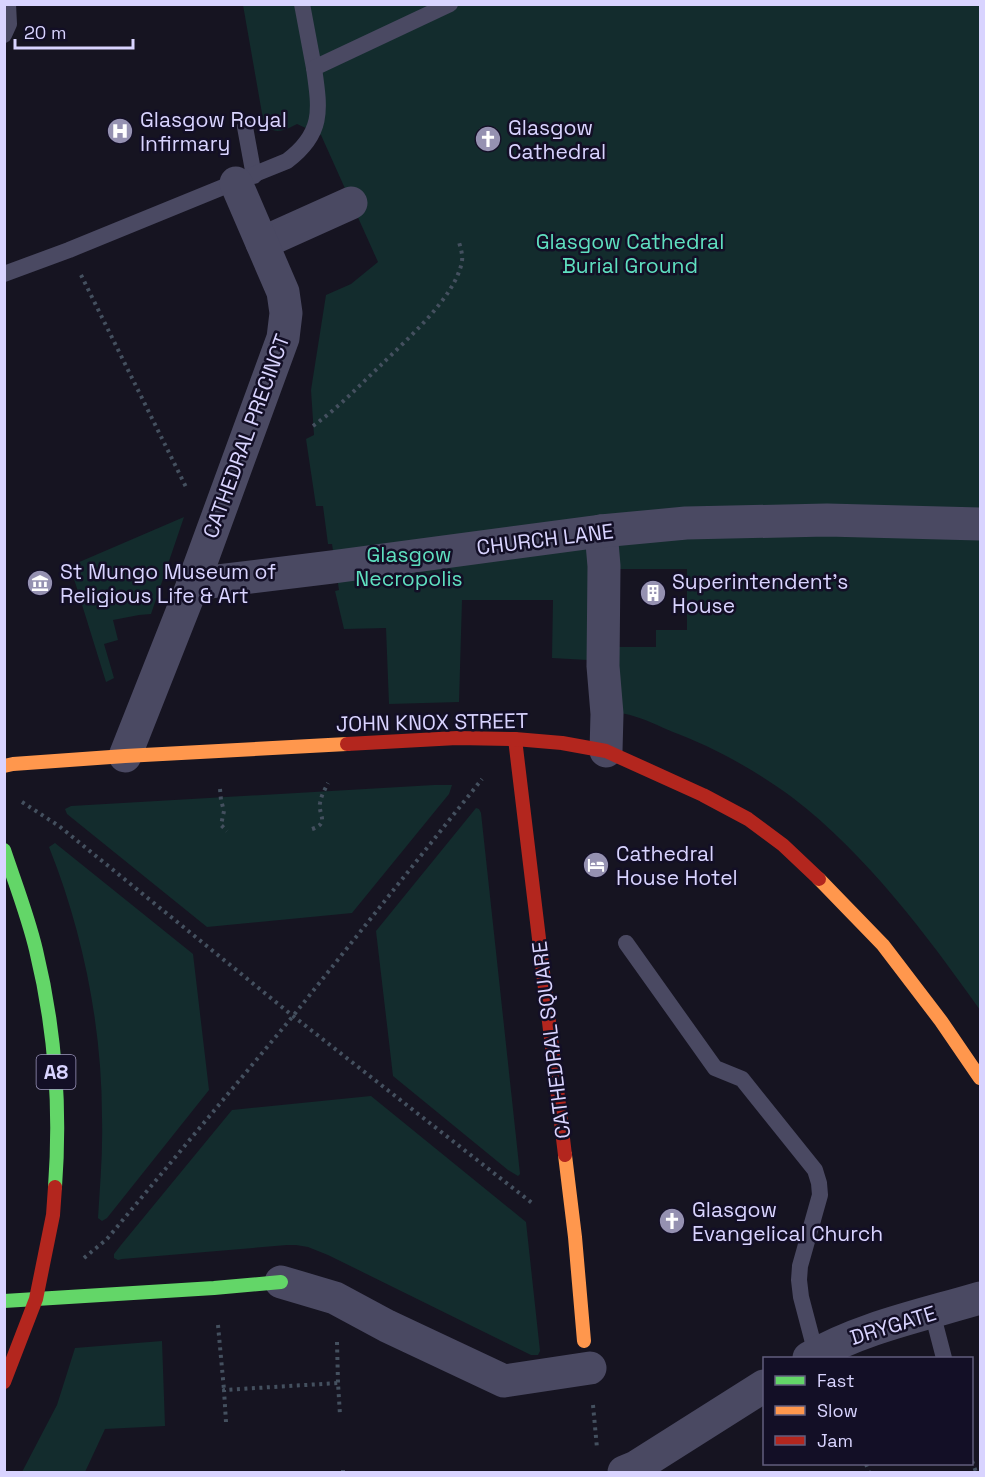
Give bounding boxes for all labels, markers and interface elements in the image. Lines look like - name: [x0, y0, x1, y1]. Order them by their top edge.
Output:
- scale bar: [15, 12, 134, 50]
- text: 20 m: [24, 21, 67, 44]
- place label: Glasgow Royal Infirmary: [140, 106, 287, 157]
- place label: Glasgow Cathedral: [508, 114, 606, 165]
- hospital icon: Glasgow Royal Infirmary: [105, 116, 135, 146]
- church icon: Glasgow Cathedral: [473, 124, 503, 154]
- park label: Glasgow Cathedral Burial Ground: [536, 228, 724, 279]
- street label: CATHEDRAL PRECINCT: [196, 330, 296, 542]
- street label: CHURCH LANE: [475, 517, 615, 561]
- park label: Glasgow Necropolis: [355, 541, 463, 592]
- place label: St Mungo Museum of Religious Life & Art: [60, 558, 276, 609]
- museum icon: St Mungo Museum of Religious Life & Art: [25, 568, 55, 598]
- place label: Superintendent's House: [672, 568, 848, 619]
- building icon: Superintendent's House: [638, 578, 668, 608]
- street label: JOHN KNOX STREET: [336, 707, 528, 737]
- place label: Cathedral House Hotel: [616, 840, 738, 891]
- hotel icon: Cathedral House Hotel: [581, 850, 611, 880]
- street label: CATHEDRAL SQUARE: [526, 940, 576, 1140]
- road number: A8: [36, 1055, 76, 1089]
- place label: Glasgow Evangelical Church: [692, 1196, 883, 1247]
- church icon: Glasgow Evangelical Church: [657, 1206, 687, 1236]
- street label: DRYGATE: [847, 1299, 939, 1351]
- legend: [763, 1357, 973, 1465]
- text: Fast: [817, 1369, 854, 1392]
- text: Slow: [817, 1399, 858, 1422]
- text: Jam: [817, 1429, 853, 1452]

